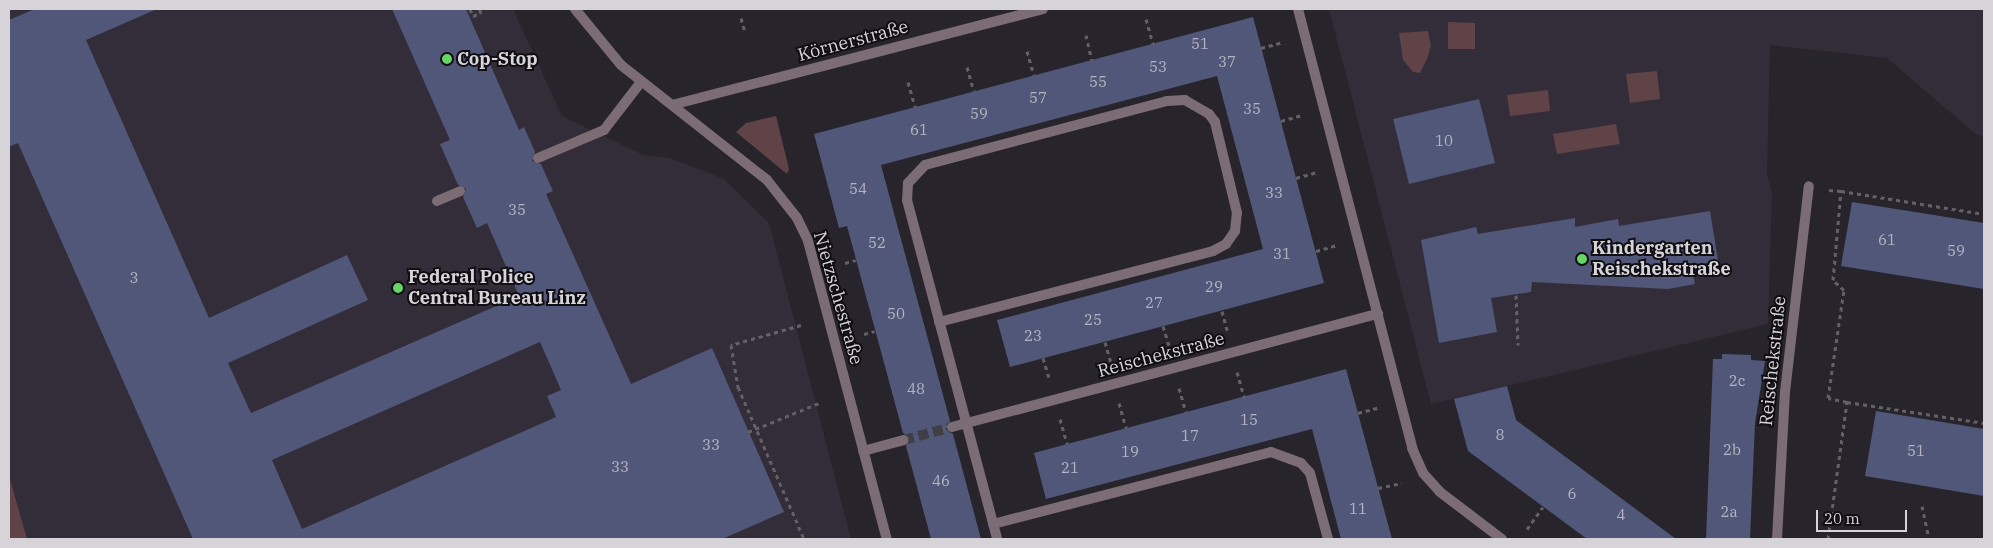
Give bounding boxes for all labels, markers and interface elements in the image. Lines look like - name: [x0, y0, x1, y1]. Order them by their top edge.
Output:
- street label: Körnerstraße: [795, 16, 911, 66]
- house number: 51: [1191, 35, 1209, 53]
- place label: Cop-Stop: [457, 48, 538, 70]
- marker: Cop-Stop: [441, 53, 453, 65]
- house number: 37: [1218, 53, 1236, 71]
- house number: 53: [1149, 58, 1167, 76]
- house number: 55: [1089, 73, 1107, 91]
- house number: 57: [1029, 89, 1047, 107]
- house number: 35: [1243, 100, 1261, 118]
- house number: 59: [970, 105, 988, 123]
- house number: 61: [910, 121, 928, 139]
- house number: 10: [1435, 132, 1453, 150]
- house number: 54: [849, 180, 867, 198]
- house number: 33: [1265, 184, 1283, 202]
- house number: 35: [508, 201, 526, 219]
- street label: Nietzschestraße: [809, 229, 867, 367]
- house number: 61: [1878, 231, 1896, 249]
- house number: 52: [868, 234, 886, 252]
- place label: Kindergarten Reischekstraße: [1592, 238, 1731, 280]
- house number: 59: [1947, 242, 1965, 260]
- house number: 31: [1273, 245, 1291, 263]
- marker: Kindergarten Reischekstraße: [1576, 253, 1588, 265]
- place label: Federal Police Central Bureau Linz: [408, 267, 586, 310]
- house number: 3: [130, 269, 138, 287]
- house number: 29: [1205, 278, 1223, 296]
- marker: Federal Police Central Bureau Linz: [392, 282, 404, 294]
- house number: 27: [1145, 294, 1163, 312]
- street label: Reischekstraße: [1755, 295, 1791, 427]
- house number: 50: [887, 305, 905, 323]
- house number: 25: [1084, 311, 1102, 329]
- house number: 23: [1024, 327, 1042, 345]
- street label: Reischekstraße: [1095, 328, 1227, 382]
- house number: 2c: [1729, 372, 1745, 390]
- house number: 48: [907, 380, 925, 398]
- house number: 15: [1240, 411, 1258, 429]
- house number: 8: [1496, 426, 1504, 444]
- house number: 17: [1181, 427, 1199, 445]
- house number: 33: [702, 436, 720, 454]
- house number: 2b: [1723, 441, 1741, 459]
- house number: 51: [1907, 442, 1925, 460]
- house number: 19: [1121, 443, 1139, 461]
- house number: 33: [611, 458, 629, 476]
- house number: 21: [1061, 459, 1079, 477]
- house number: 46: [932, 472, 950, 490]
- house number: 6: [1568, 485, 1576, 503]
- house number: 11: [1349, 500, 1367, 518]
- scale bar: [1818, 500, 1909, 532]
- house number: 2a: [1720, 503, 1738, 521]
- house number: 4: [1617, 506, 1625, 524]
- text: 20 m: [1824, 509, 1860, 528]

